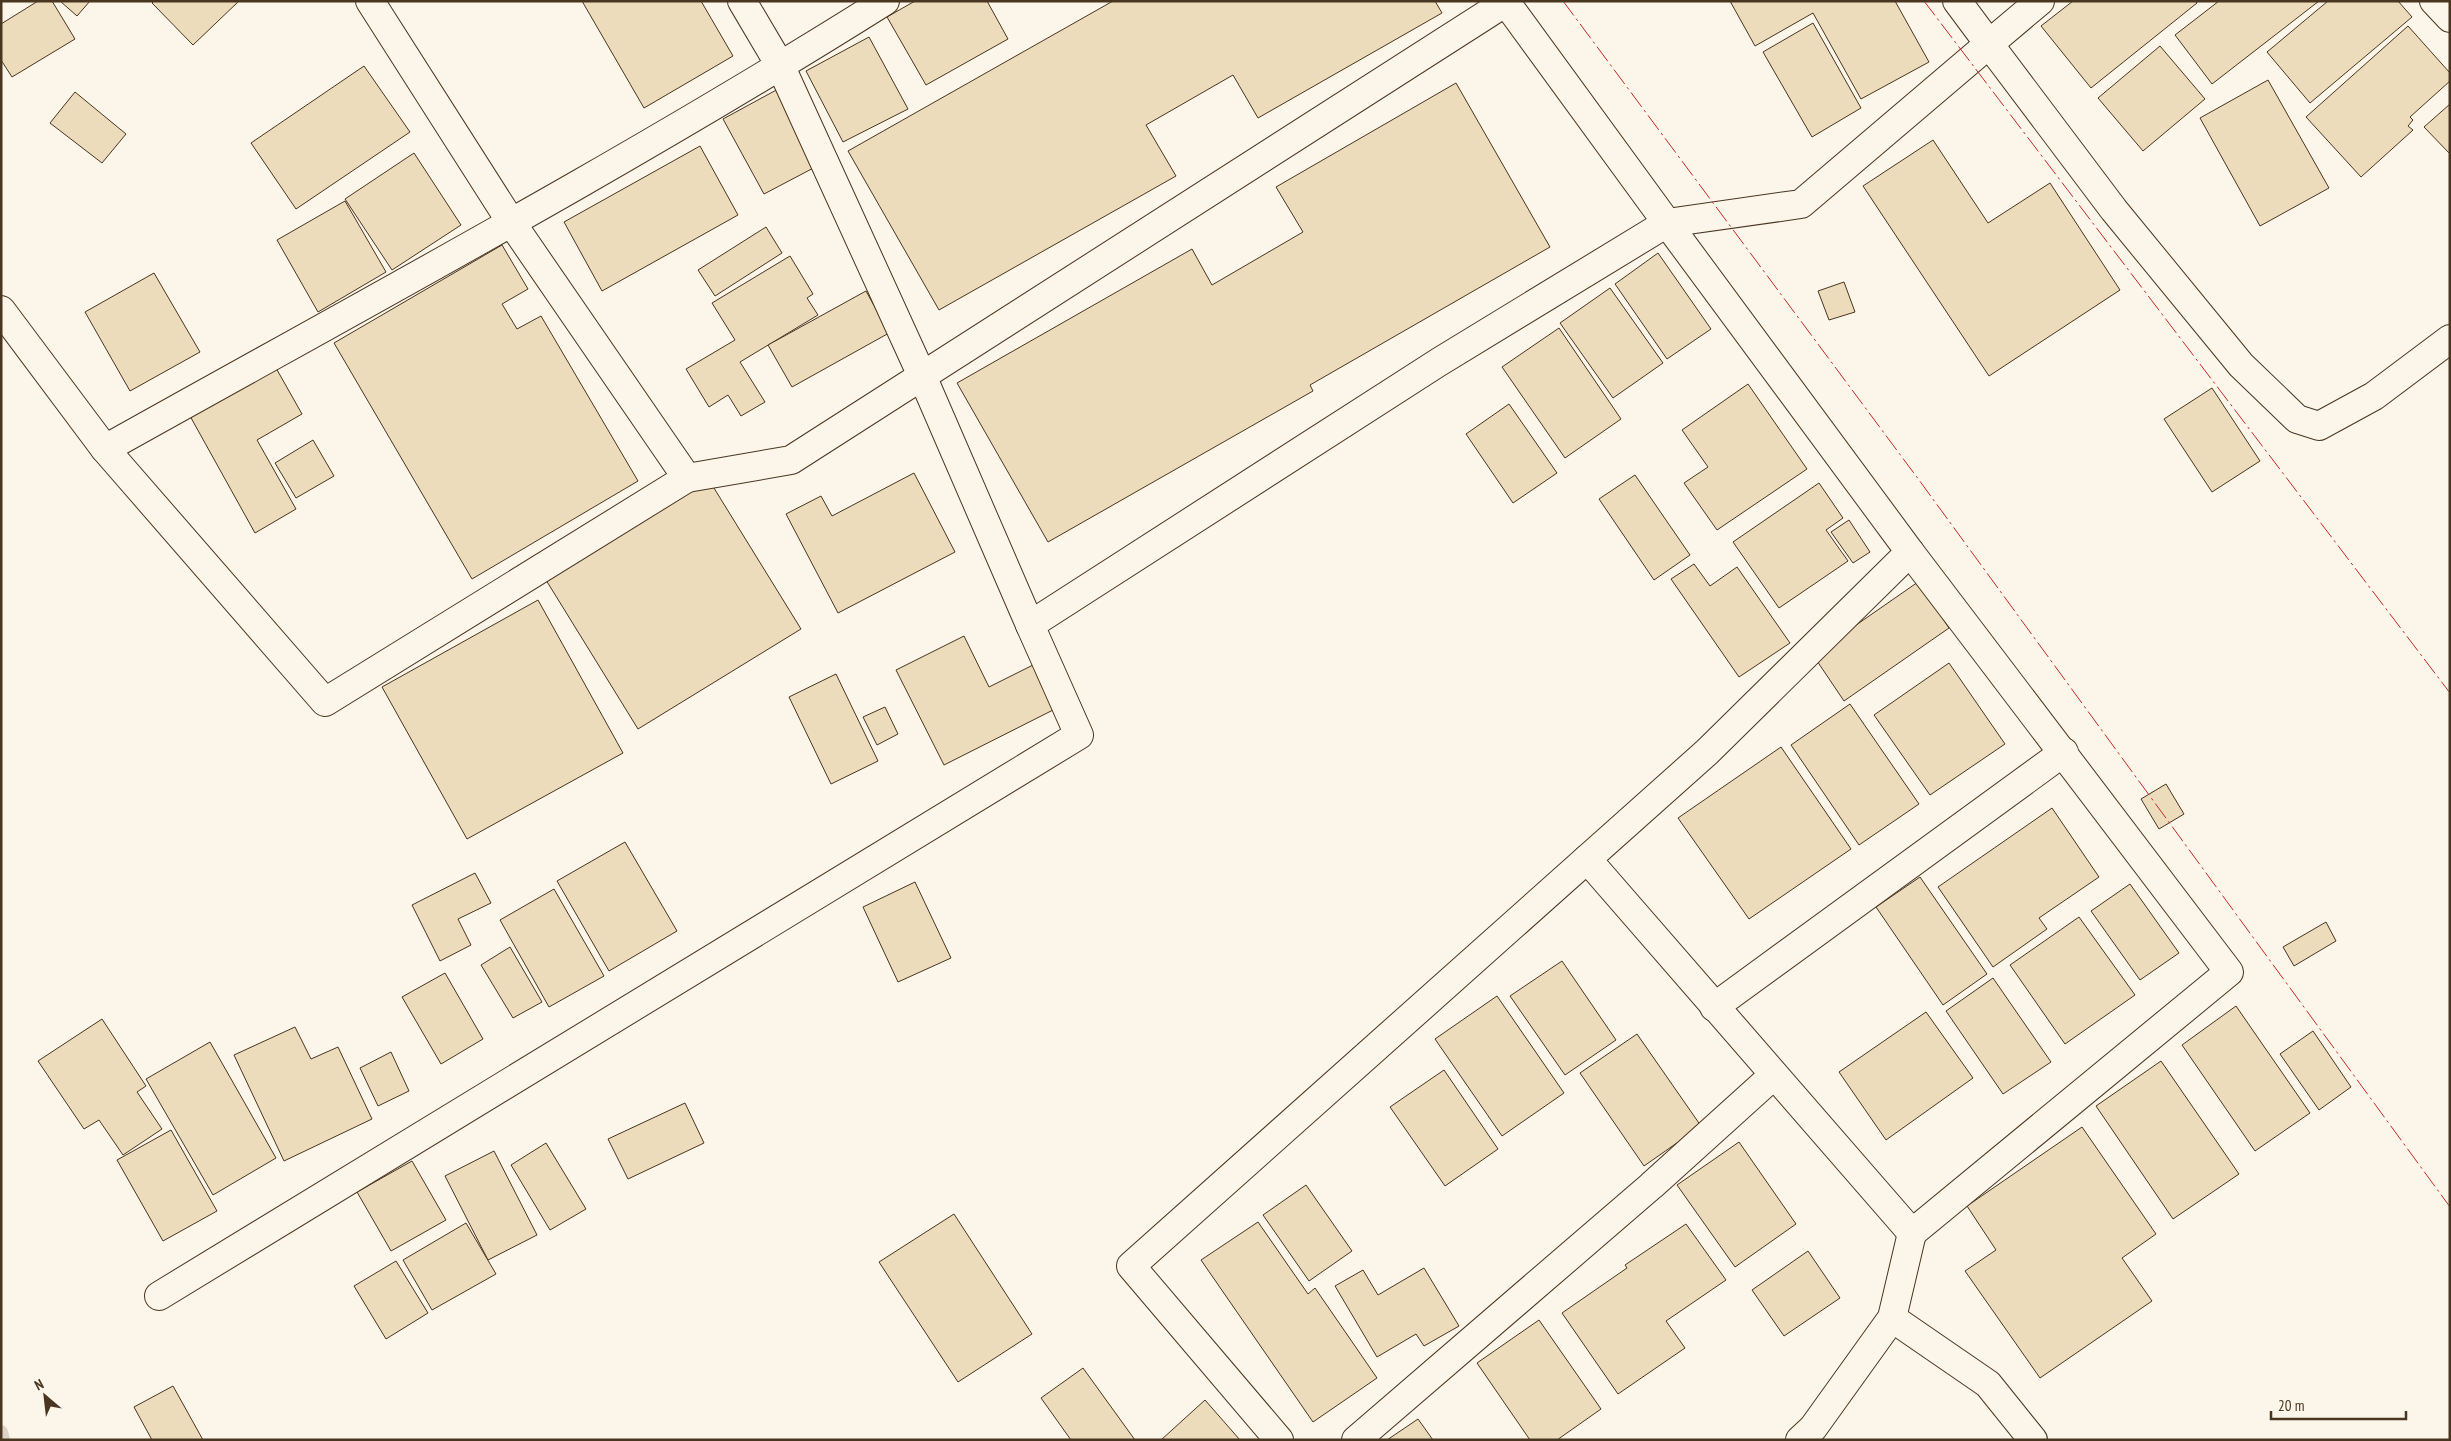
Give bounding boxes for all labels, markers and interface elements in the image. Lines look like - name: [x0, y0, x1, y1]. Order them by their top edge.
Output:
- north arrow: [20, 1371, 70, 1421]
- text: N: [31, 1375, 46, 1394]
- scale bar: [2271, 1388, 2406, 1420]
- text: 20 m: [2278, 1396, 2304, 1415]

